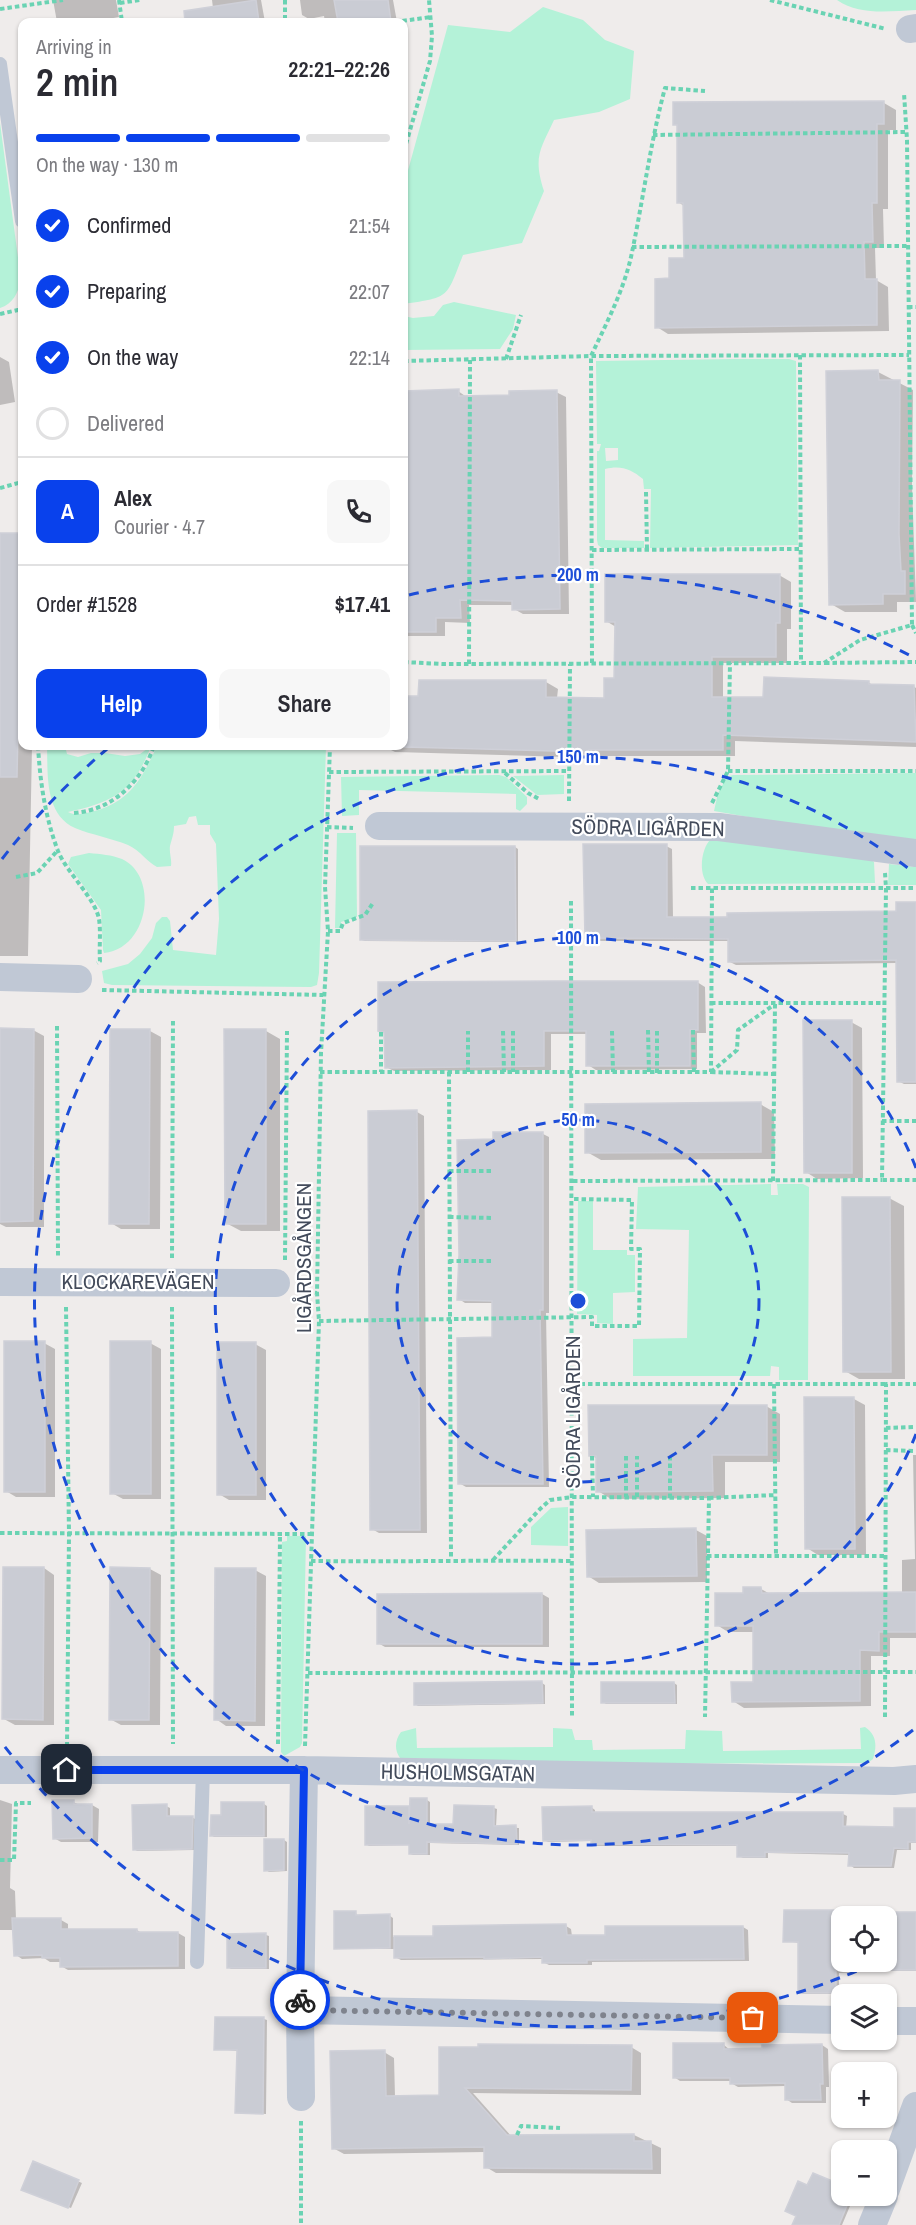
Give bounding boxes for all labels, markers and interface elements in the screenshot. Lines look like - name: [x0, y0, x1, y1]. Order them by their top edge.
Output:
- text: Arriving in: [36, 33, 112, 60]
- text: 22:21–22:26: [288, 54, 390, 84]
- text: 2 min: [36, 56, 118, 108]
- text: On the way · 130 m: [36, 151, 178, 178]
- icon: check: [36, 209, 69, 242]
- text: Confirmed: [87, 210, 171, 240]
- text: 21:54: [349, 212, 390, 239]
- icon: check: [36, 275, 69, 308]
- text: Preparing: [87, 276, 166, 306]
- text: 22:07: [349, 278, 390, 305]
- icon: check: [36, 341, 69, 374]
- text: On the way: [87, 342, 178, 372]
- text: 22:14: [349, 344, 390, 371]
- text: Delivered: [87, 408, 164, 438]
- button: phone: [327, 480, 390, 543]
- text: Alex: [114, 483, 152, 513]
- text: A: [61, 496, 74, 526]
- text: Courier · 4.7: [114, 513, 205, 540]
- text: 200 m: [557, 562, 599, 587]
- text: Order #1528: [36, 589, 137, 619]
- text: $17.41: [335, 589, 390, 619]
- button: Help: [36, 669, 207, 738]
- button: Share: [219, 669, 390, 738]
- text: 150 m: [557, 744, 599, 769]
- street label: SÖDRA LIGÅRDEN: [571, 812, 725, 843]
- text: 100 m: [557, 925, 599, 950]
- text: 50 m: [561, 1107, 595, 1132]
- street label: LIGÅRDSGÅNGEN: [289, 1183, 318, 1333]
- street label: KLOCKAREVÄGEN: [62, 1267, 214, 1296]
- centre of rings: [568, 1291, 588, 1311]
- street label: SÖDRA LIGÅRDEN: [558, 1335, 587, 1489]
- pin: [41, 1744, 92, 1795]
- icon: home: [50, 1753, 83, 1786]
- street label: HUSHOLMSGATAN: [381, 1757, 535, 1788]
- map controls: [831, 1906, 897, 2206]
- button: locate: [831, 1906, 897, 1972]
- courier: [270, 1970, 330, 2030]
- icon: bike: [284, 1984, 317, 2017]
- button: layers: [831, 1984, 897, 2050]
- pin: [727, 1992, 778, 2043]
- icon: bag: [736, 2001, 769, 2034]
- button: +: [831, 2062, 897, 2128]
- button: −: [831, 2140, 897, 2206]

